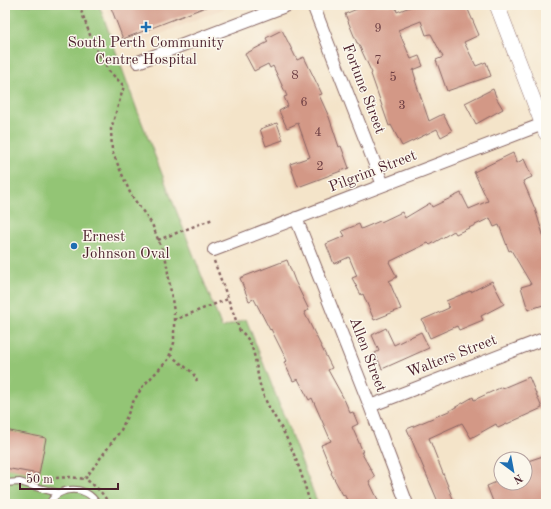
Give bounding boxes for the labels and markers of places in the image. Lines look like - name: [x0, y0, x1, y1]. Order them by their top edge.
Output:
- marker: South Perth Community Centre Hospital: [140, 21, 152, 33]
- place label: South Perth Community Centre Hospital: [67, 36, 225, 68]
- place label: Ernest Johnson Oval: [82, 230, 169, 262]
- marker: Ernest Johnson Oval: [69, 241, 79, 251]

